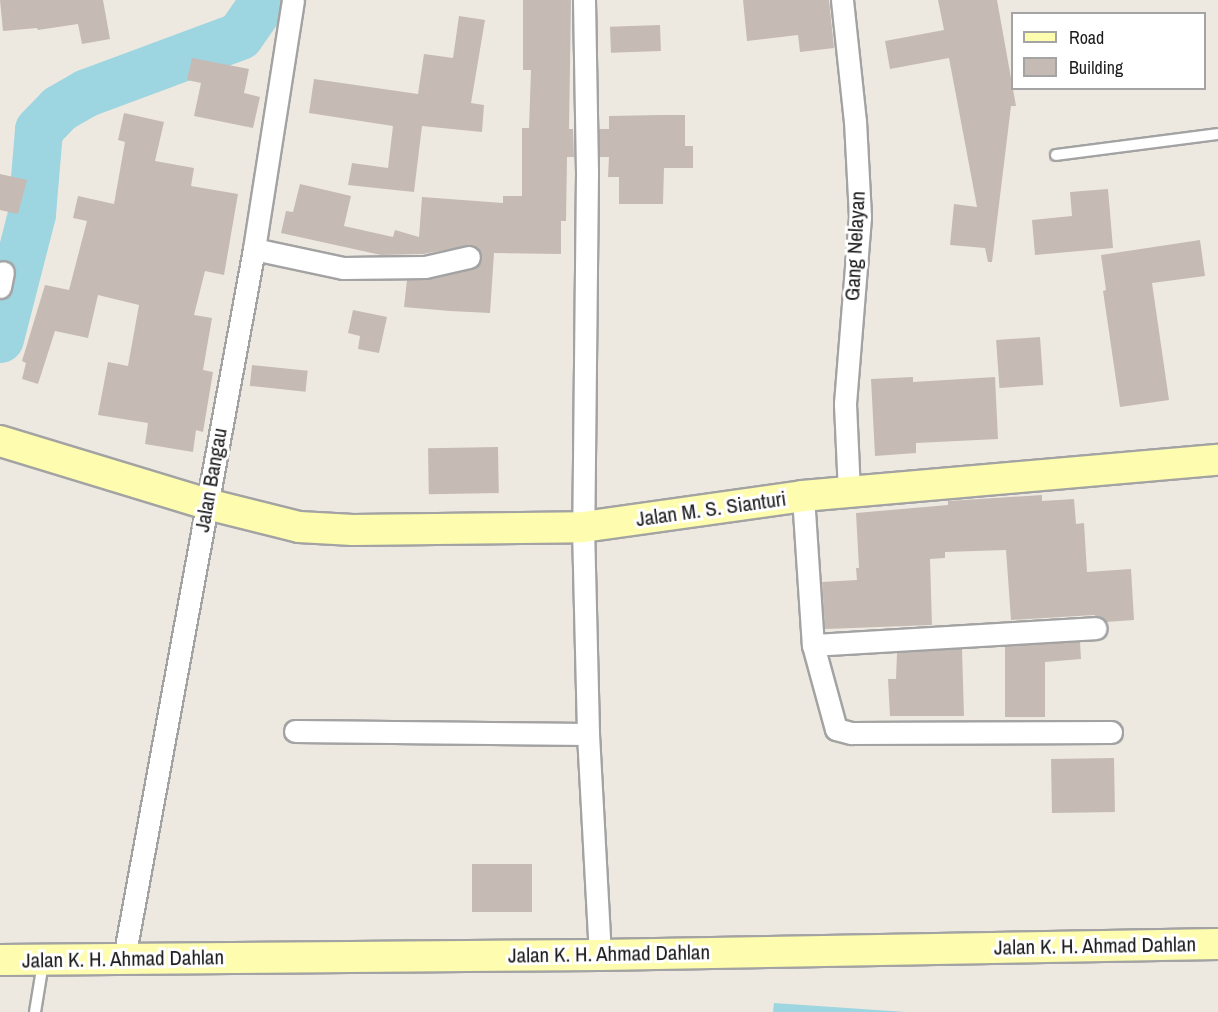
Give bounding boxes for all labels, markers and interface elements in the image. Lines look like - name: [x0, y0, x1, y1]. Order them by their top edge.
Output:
- legend: [1011, 12, 1206, 90]
- text: Road: [1069, 25, 1104, 50]
- text: Building: [1069, 55, 1123, 80]
- street label: Gang Nelayan: [840, 190, 870, 302]
- street label: Jalan Bangau: [189, 426, 233, 534]
- street label: Jalan M. S. Sianturi: [634, 486, 788, 532]
- street label: Jalan K. H. Ahmad Dahlan: [993, 932, 1197, 960]
- street label: Jalan K. H. Ahmad Dahlan: [507, 940, 711, 968]
- street label: Jalan K. H. Ahmad Dahlan: [21, 945, 225, 973]

